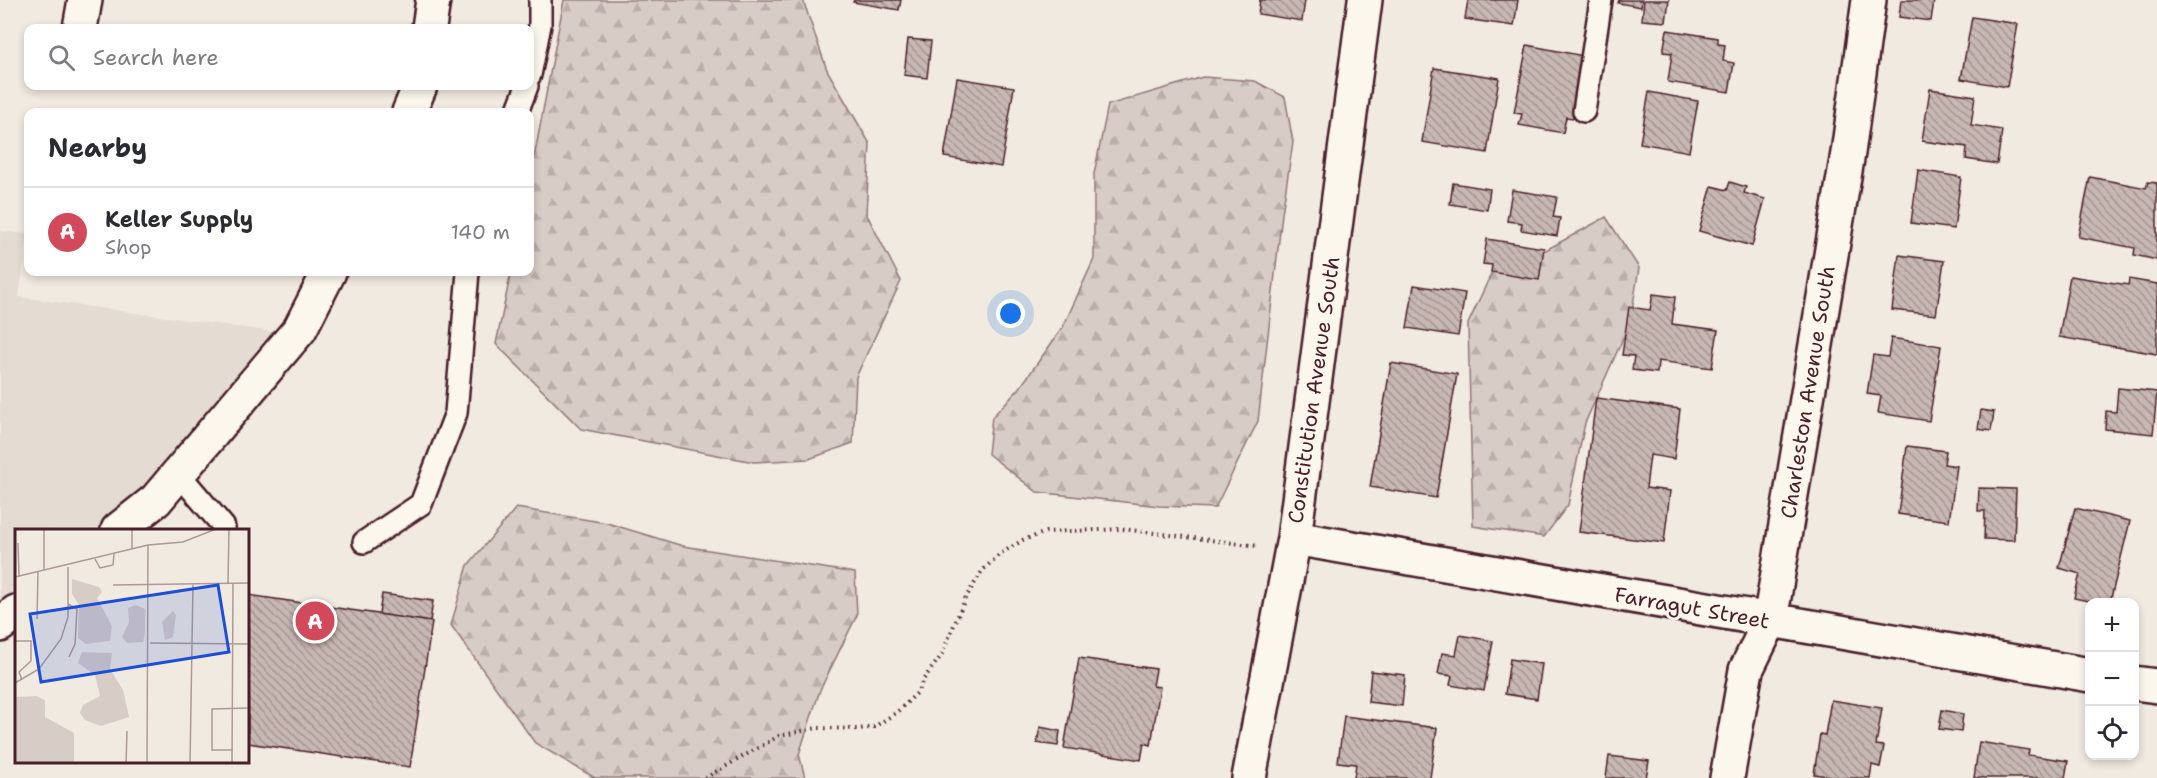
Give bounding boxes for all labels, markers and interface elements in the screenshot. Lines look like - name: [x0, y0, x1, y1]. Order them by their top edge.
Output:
- search box: [24, 24, 534, 90]
- icon: search: [45, 41, 78, 74]
- text: Search here: [93, 43, 219, 72]
- text: Nearby: [48, 130, 147, 165]
- text: Keller Supply: [105, 205, 253, 234]
- text: A: [60, 219, 75, 245]
- text: 140 m: [451, 219, 510, 245]
- text: Shop: [105, 234, 152, 260]
- street label: Constitution Avenue South: [1281, 255, 1347, 525]
- street label: Charleston Avenue South: [1774, 263, 1842, 521]
- your location: [996, 299, 1025, 328]
- inset map: [15, 529, 249, 763]
- street label: Farragut Street: [1612, 581, 1772, 635]
- pin: A: [296, 598, 334, 644]
- map controls: [2085, 598, 2139, 760]
- button: +: [2085, 598, 2139, 652]
- button: −: [2085, 652, 2139, 706]
- button: locate: [2085, 706, 2139, 760]

